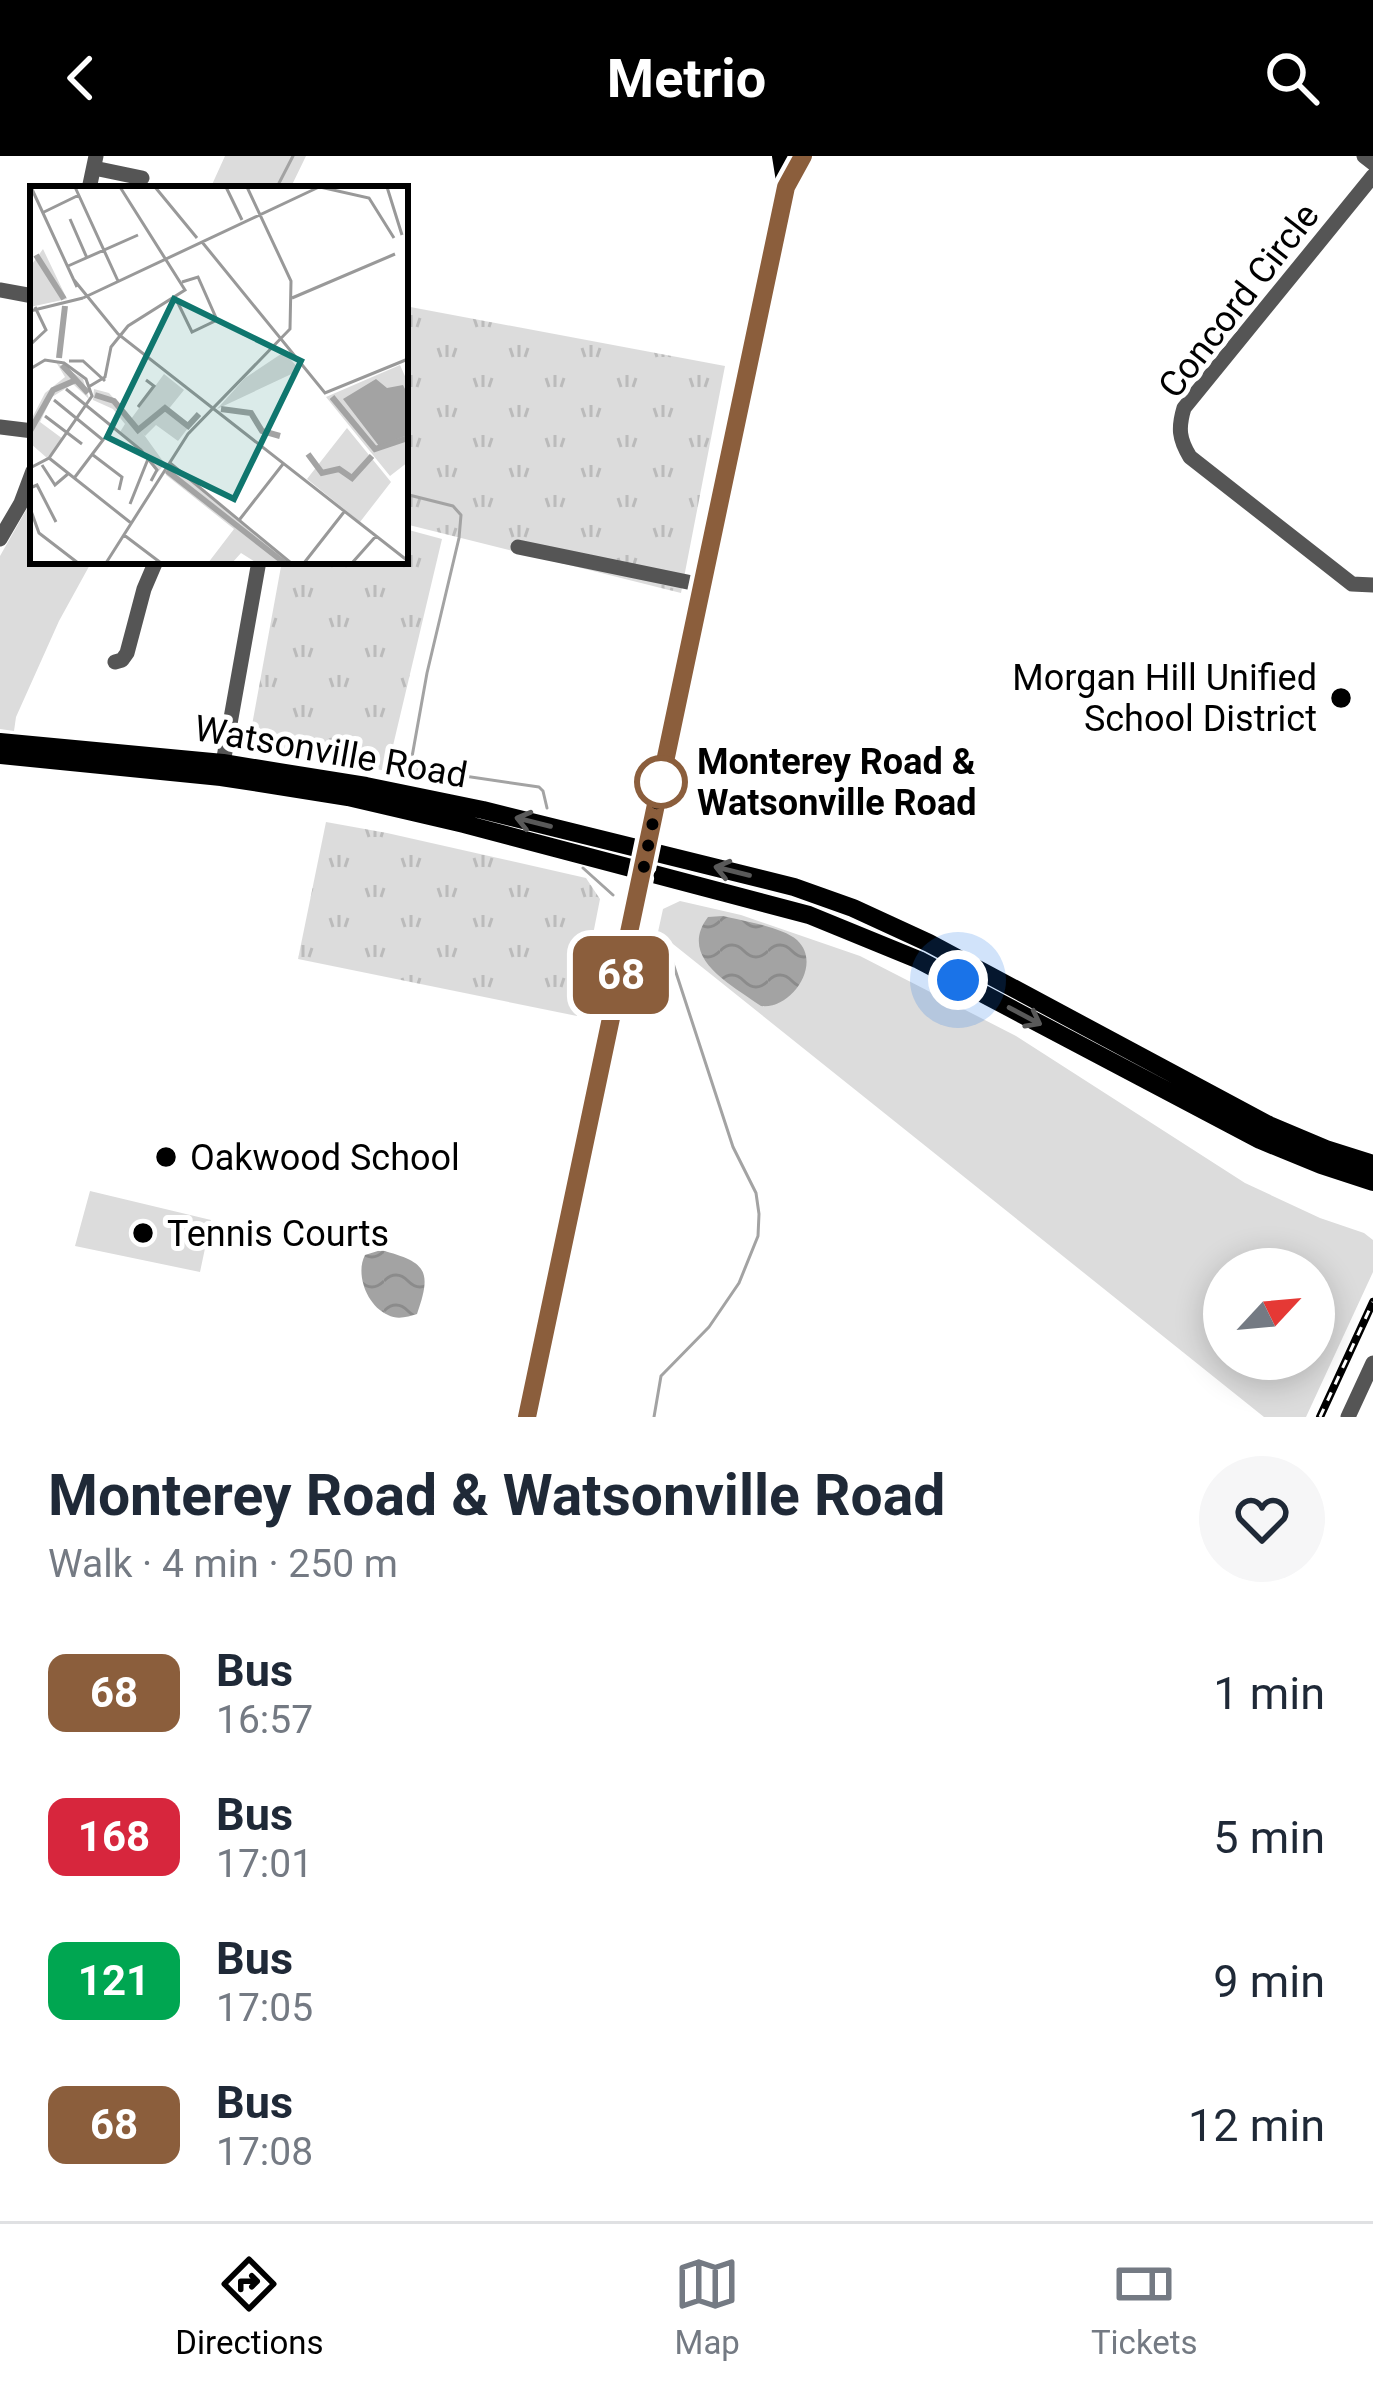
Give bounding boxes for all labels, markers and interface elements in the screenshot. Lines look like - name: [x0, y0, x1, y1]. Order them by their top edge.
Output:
- icon: back: [48, 45, 114, 111]
- icon: search: [1259, 45, 1325, 111]
- text: Metrio: [607, 47, 766, 110]
- inset map: [30, 186, 408, 564]
- street label: Concord Circle: [1150, 195, 1328, 406]
- place label: Morgan Hill Unified School District: [1012, 657, 1317, 740]
- marker: Morgan Hill Unified School District: [1328, 685, 1354, 711]
- street label: Watsonville Road: [191, 707, 470, 797]
- place label: Monterey Road & Watsonville Road: [697, 741, 976, 824]
- marker: Monterey Road & Watsonville Road: [636, 757, 686, 807]
- one-way arrow: [515, 810, 553, 833]
- one-way arrow: [714, 859, 752, 881]
- line badge: 68: [567, 936, 675, 1014]
- text: 68: [597, 950, 645, 999]
- your location: [928, 950, 988, 1010]
- one-way arrow: [1007, 1005, 1042, 1028]
- place label: Oakwood School: [190, 1137, 460, 1179]
- marker: Oakwood School: [153, 1144, 179, 1170]
- place label: Tennis Courts: [167, 1213, 389, 1255]
- marker: Tennis Courts: [130, 1220, 156, 1246]
- north arrow: [1203, 1248, 1335, 1380]
- map controls: [1203, 1248, 1335, 1380]
- button: heart: [1199, 1456, 1325, 1582]
- text: Monterey Road & Watsonville Road: [48, 1462, 945, 1529]
- text: Walk · 4 min · 250 m: [48, 1541, 398, 1587]
- text: Bus: [216, 1644, 293, 1697]
- text: 1 min: [1213, 1667, 1325, 1720]
- text: 68: [90, 1668, 138, 1717]
- text: 16:57: [216, 1697, 313, 1743]
- text: Bus: [216, 1788, 293, 1841]
- text: 5 min: [1213, 1811, 1325, 1864]
- text: 168: [78, 1812, 150, 1861]
- text: 17:01: [216, 1841, 313, 1887]
- text: Bus: [216, 1932, 293, 1985]
- text: 9 min: [1213, 1955, 1325, 2008]
- text: 121: [78, 1956, 150, 2005]
- text: 17:05: [216, 1985, 313, 2031]
- text: Bus: [216, 2076, 293, 2129]
- text: 12 min: [1188, 2099, 1325, 2152]
- text: 68: [90, 2100, 138, 2149]
- text: 17:08: [216, 2129, 313, 2175]
- tab: Directions: [175, 2251, 324, 2362]
- tab: Map: [674, 2251, 740, 2362]
- tab: Tickets: [1091, 2251, 1198, 2362]

